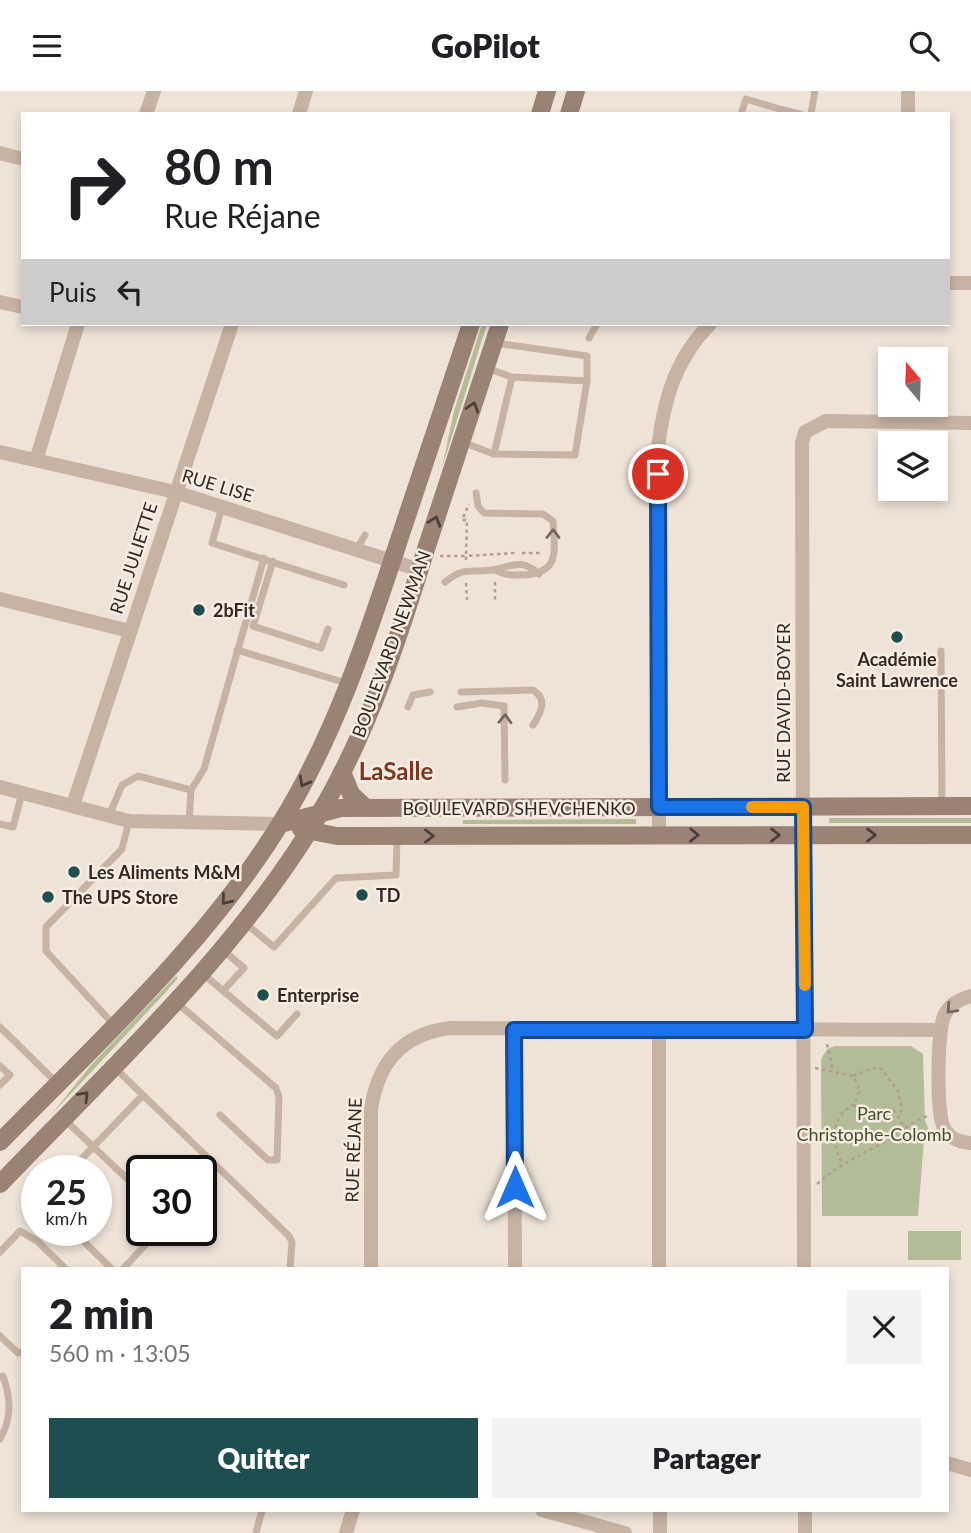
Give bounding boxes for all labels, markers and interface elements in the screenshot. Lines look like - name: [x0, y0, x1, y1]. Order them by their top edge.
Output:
- text: GoPilot: [431, 26, 540, 65]
- icon: menu: [28, 27, 66, 65]
- icon: search: [905, 27, 943, 65]
- text: 80 m: [164, 137, 274, 195]
- icon: right: [49, 140, 140, 231]
- text: Rue Réjane: [164, 196, 321, 235]
- icon: left: [111, 273, 149, 311]
- text: Puis: [49, 276, 97, 308]
- north arrow: [878, 347, 948, 417]
- map controls: [878, 347, 948, 501]
- one-way arrow: [465, 401, 479, 414]
- button: layers: [878, 431, 948, 501]
- pin: [628, 444, 688, 504]
- icon: arrive: [639, 455, 677, 493]
- street label: RUE LISE: [179, 464, 257, 506]
- street label: RUE JULIETTE: [105, 499, 161, 617]
- one-way arrow: [427, 515, 442, 527]
- one-way arrow: [545, 528, 561, 539]
- street label: BOULEVARD NEWMAN: [347, 548, 435, 740]
- place label: 2bFit: [213, 599, 255, 621]
- marker: 2bFit: [191, 602, 207, 618]
- street label: RUE DAVID-BOYER: [772, 622, 794, 783]
- marker: Académie Saint Lawrence: [889, 629, 905, 645]
- place label: Académie Saint Lawrence: [836, 648, 958, 691]
- one-way arrow: [497, 713, 512, 724]
- district label: LaSalle: [359, 756, 433, 785]
- one-way arrow: [299, 774, 312, 787]
- street label: BOULEVARD SHEVCHENKO: [402, 797, 636, 819]
- one-way arrow: [689, 827, 700, 843]
- one-way arrow: [770, 827, 781, 843]
- one-way arrow: [867, 827, 877, 843]
- one-way arrow: [425, 828, 435, 844]
- place label: Les Aliments M&M: [88, 861, 240, 883]
- marker: Les Aliments M&M: [66, 864, 82, 880]
- place label: TD: [376, 884, 401, 906]
- place label: The UPS Store: [62, 886, 178, 908]
- marker: TD: [354, 887, 370, 903]
- marker: The UPS Store: [40, 889, 56, 905]
- one-way arrow: [222, 891, 234, 904]
- place label: Enterprise: [277, 984, 360, 1006]
- marker: Enterprise: [255, 987, 271, 1003]
- one-way arrow: [947, 1001, 959, 1014]
- one-way arrow: [75, 1091, 88, 1104]
- street label: RUE RÉJANE: [340, 1097, 366, 1203]
- park label: Parc Christophe-Colomb: [796, 1102, 952, 1145]
- position arrow: [478, 1150, 552, 1224]
- speed limit sign: 30: [126, 1155, 217, 1246]
- text: 25: [46, 1170, 87, 1212]
- text: km/h: [45, 1207, 88, 1229]
- text: 2 min: [49, 1288, 154, 1338]
- button: close: [847, 1290, 921, 1364]
- text: 560 m · 13:05: [49, 1339, 191, 1367]
- button: Quitter: [49, 1418, 478, 1498]
- button: Partager: [492, 1418, 921, 1498]

